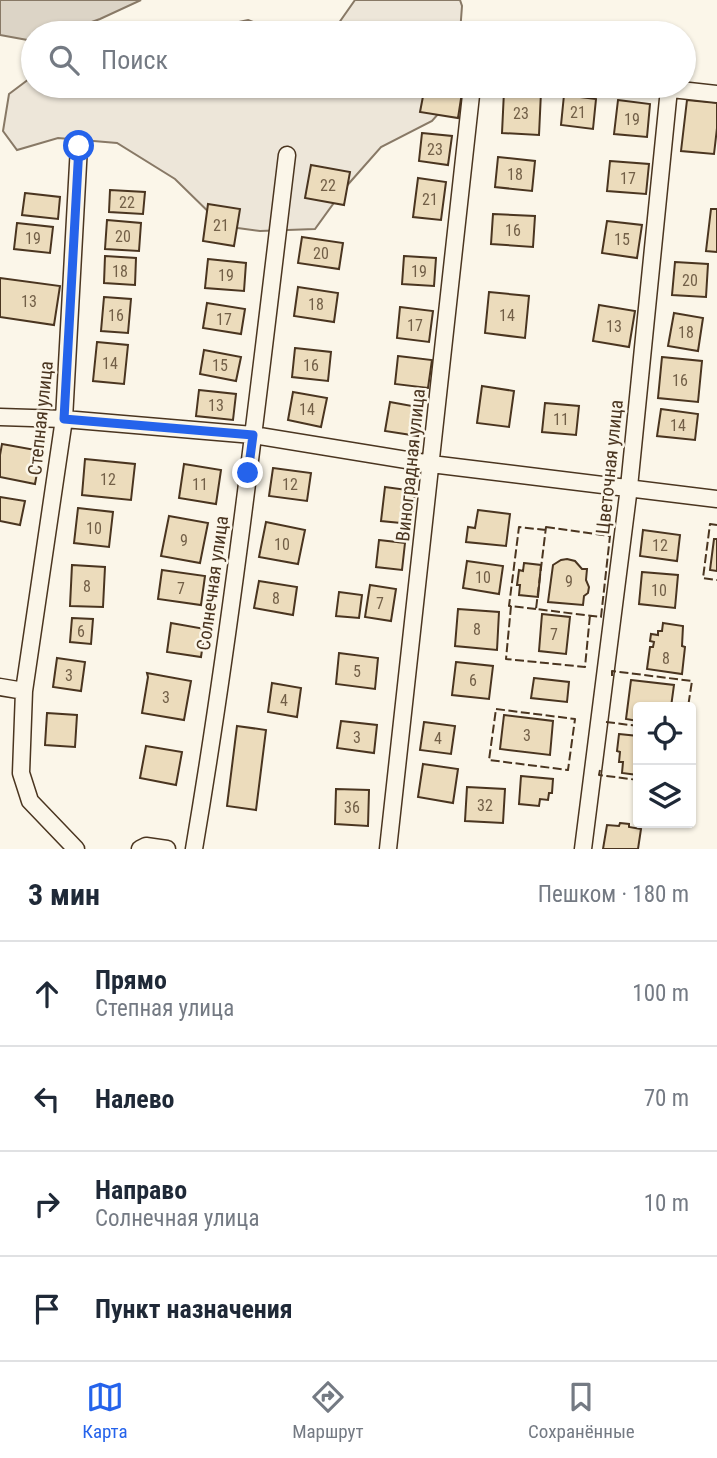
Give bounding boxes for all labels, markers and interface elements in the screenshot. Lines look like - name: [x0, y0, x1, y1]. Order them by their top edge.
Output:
- search box: [21, 21, 696, 98]
- icon: search: [45, 41, 83, 79]
- text: Поиск: [101, 45, 168, 75]
- house number: 21: [570, 103, 586, 122]
- house number: 23: [513, 104, 529, 123]
- house number: 19: [624, 110, 640, 129]
- route start: [63, 130, 94, 161]
- house number: 23: [427, 140, 443, 159]
- house number: 18: [507, 165, 523, 184]
- house number: 17: [620, 169, 636, 188]
- house number: 22: [320, 176, 336, 195]
- house number: 21: [422, 190, 438, 209]
- house number: 22: [119, 193, 135, 212]
- house number: 21: [213, 216, 229, 235]
- house number: 16: [505, 221, 521, 240]
- house number: 20: [115, 227, 131, 246]
- house number: 19: [25, 229, 41, 248]
- house number: 15: [614, 230, 630, 249]
- house number: 20: [313, 244, 329, 263]
- house number: 18: [112, 262, 128, 281]
- house number: 19: [411, 262, 427, 281]
- house number: 19: [218, 266, 234, 285]
- house number: 20: [682, 271, 698, 290]
- house number: 13: [21, 292, 37, 311]
- house number: 18: [308, 295, 324, 314]
- house number: 16: [108, 306, 124, 325]
- house number: 14: [499, 306, 515, 325]
- house number: 17: [216, 310, 232, 329]
- house number: 17: [407, 316, 423, 335]
- house number: 13: [606, 317, 622, 336]
- house number: 18: [678, 323, 694, 342]
- house number: 14: [102, 354, 118, 373]
- house number: 15: [212, 356, 228, 375]
- house number: 16: [303, 356, 319, 375]
- street label: Степная улица: [23, 360, 58, 476]
- house number: 16: [672, 371, 688, 390]
- street label: Виноградная улица: [391, 388, 430, 542]
- house number: 13: [208, 396, 224, 415]
- street label: Цветочная улица: [591, 399, 628, 535]
- house number: 14: [299, 400, 315, 419]
- house number: 11: [553, 410, 569, 429]
- house number: 14: [670, 416, 686, 435]
- route end: [232, 457, 263, 488]
- house number: 12: [100, 470, 116, 489]
- house number: 11: [192, 475, 208, 494]
- house number: 12: [282, 475, 298, 494]
- street label: Солнечная улица: [192, 514, 233, 652]
- house number: 10: [86, 519, 102, 538]
- house number: 9: [180, 531, 188, 550]
- house number: 10: [274, 535, 290, 554]
- house number: 12: [652, 536, 668, 555]
- house number: 10: [475, 568, 491, 587]
- house number: 9: [565, 572, 573, 591]
- house number: 8: [83, 577, 91, 596]
- house number: 7: [177, 579, 185, 598]
- house number: 10: [651, 581, 667, 600]
- house number: 8: [272, 589, 280, 608]
- house number: 7: [376, 594, 384, 613]
- house number: 8: [473, 620, 481, 639]
- house number: 6: [77, 622, 85, 641]
- house number: 7: [550, 625, 558, 644]
- house number: 8: [662, 649, 670, 668]
- house number: 5: [353, 662, 361, 681]
- house number: 3: [65, 666, 73, 685]
- house number: 6: [469, 671, 477, 690]
- house number: 3: [162, 688, 170, 707]
- house number: 4: [280, 691, 288, 710]
- map controls: [633, 702, 696, 828]
- button: locate: [633, 702, 696, 765]
- house number: 3: [523, 726, 531, 745]
- house number: 3: [353, 728, 361, 747]
- house number: 4: [434, 729, 442, 748]
- button: layers: [633, 765, 696, 828]
- house number: 32: [477, 796, 493, 815]
- house number: 36: [344, 798, 360, 817]
- text: 3 мин: [28, 877, 100, 912]
- text: Пешком · 180 m: [538, 881, 689, 908]
- text: Прямо: [95, 965, 167, 995]
- icon: ahead: [28, 975, 66, 1013]
- text: 100 m: [632, 980, 689, 1007]
- text: Степная улица: [95, 995, 234, 1022]
- icon: left: [28, 1080, 66, 1118]
- text: Налево: [95, 1084, 175, 1114]
- text: 70 m: [644, 1085, 689, 1112]
- text: Направо: [95, 1175, 187, 1205]
- icon: right: [28, 1185, 66, 1223]
- text: 10 m: [644, 1190, 689, 1217]
- text: Солнечная улица: [95, 1205, 259, 1232]
- icon: arrive: [28, 1290, 66, 1328]
- text: Пункт назначения: [95, 1294, 293, 1324]
- tab: Карта: [82, 1378, 128, 1443]
- tab: Маршрут: [292, 1378, 364, 1443]
- tab: Сохранённые: [528, 1378, 635, 1443]

